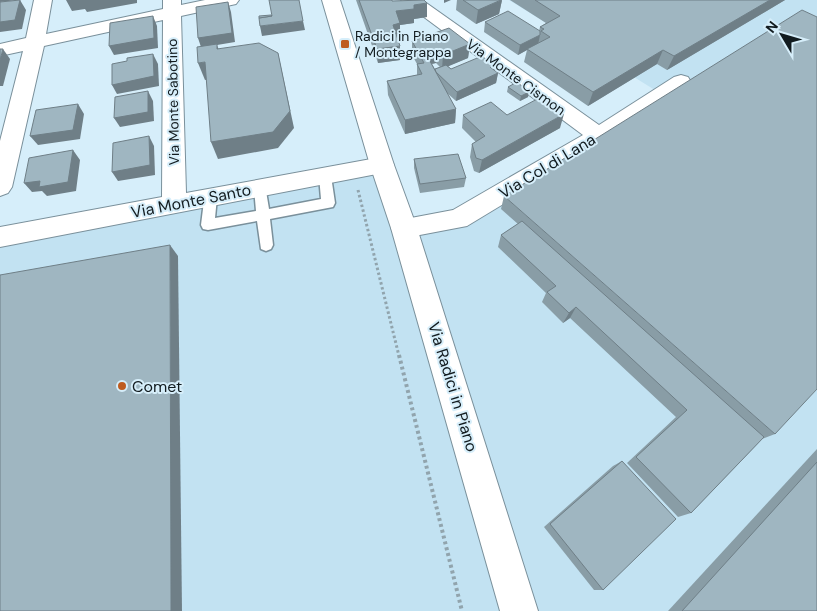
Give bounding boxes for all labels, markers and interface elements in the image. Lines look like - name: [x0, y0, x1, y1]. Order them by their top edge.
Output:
- north arrow: [757, 10, 807, 60]
- text: N: [762, 17, 782, 37]
- place label: Radici in Piano / Montegrappa: [355, 27, 451, 61]
- street label: Via Monte Cismon: [463, 35, 569, 119]
- street label: Via Monte Sabotino: [163, 38, 183, 166]
- marker: Radici in Piano / Montegrappa: [339, 38, 351, 50]
- street label: Via Col di Lana: [495, 129, 599, 203]
- street label: Via Monte Santo: [129, 179, 253, 223]
- street label: Via Radici in Piano: [423, 320, 483, 454]
- place label: Comet: [132, 376, 182, 397]
- marker: Comet: [116, 380, 128, 392]

